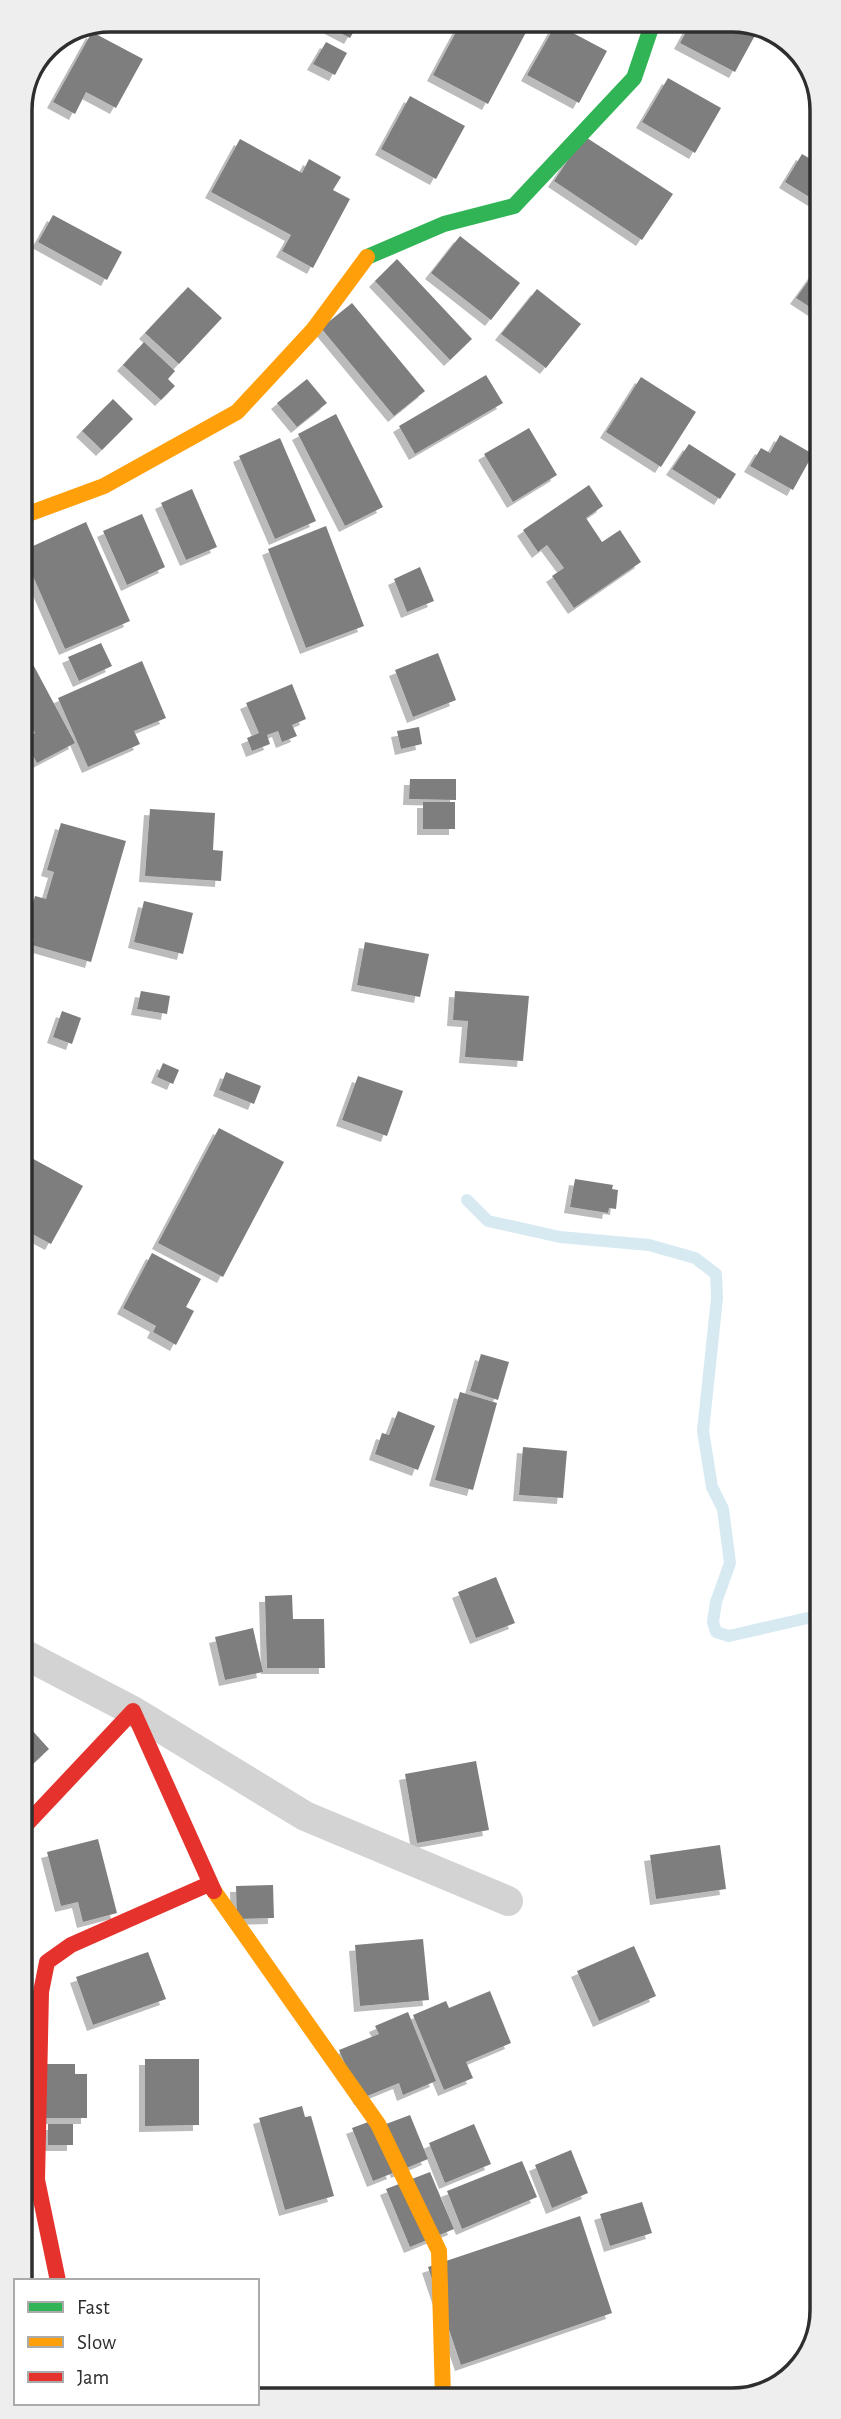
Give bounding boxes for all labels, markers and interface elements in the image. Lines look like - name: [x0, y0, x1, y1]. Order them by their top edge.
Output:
- legend: [14, 2279, 259, 2405]
- text: Fast: [77, 2297, 110, 2318]
- text: Slow: [77, 2332, 116, 2353]
- text: Jam: [77, 2367, 109, 2388]

